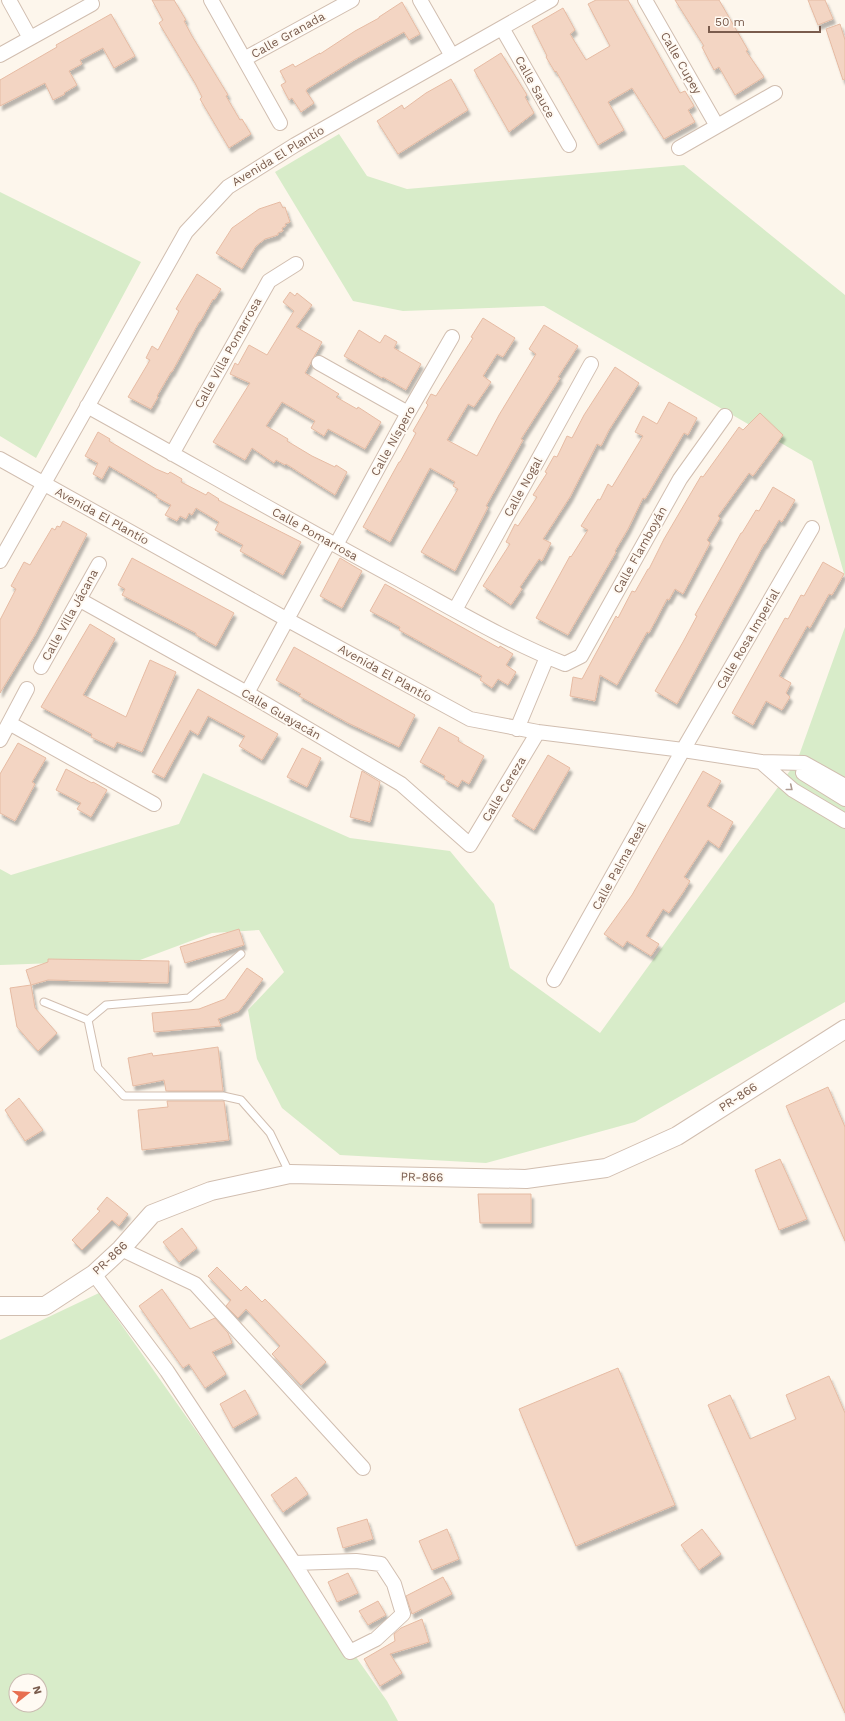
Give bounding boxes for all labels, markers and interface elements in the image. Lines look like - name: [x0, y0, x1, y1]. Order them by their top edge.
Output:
- scale bar: [709, 8, 820, 34]
- street label: Calle Granada: [249, 9, 327, 61]
- text: 50 m: [715, 15, 745, 29]
- street label: Calle Cupey: [658, 29, 705, 97]
- street label: Calle Sauce: [512, 54, 558, 121]
- street label: Avenida El Plantío: [229, 123, 327, 189]
- street label: Calle Villa Pomarrosa: [192, 295, 264, 411]
- street label: Calle Níspero: [368, 403, 418, 479]
- street label: Calle Nogal: [501, 454, 545, 519]
- street label: Avenida El Plantío: [53, 484, 151, 548]
- street label: Calle Flamboyán: [610, 504, 670, 596]
- street label: Calle Pomarrosa: [270, 505, 361, 563]
- street label: Calle Villa Jácana: [39, 567, 101, 663]
- street label: Calle Rosa Imperial: [714, 586, 783, 692]
- street label: Avenida El Plantío: [336, 641, 434, 705]
- street label: Calle Guayacán: [239, 686, 323, 742]
- street label: Calle Cereza: [479, 754, 529, 824]
- one-way arrow: [785, 783, 793, 790]
- street label: Calle Palma Real: [589, 819, 649, 912]
- street label: PR-866: [716, 1079, 760, 1115]
- street label: PR-866: [400, 1170, 444, 1184]
- street label: PR-866: [90, 1238, 130, 1278]
- north arrow: [8, 1673, 48, 1713]
- text: N: [30, 1684, 44, 1696]

